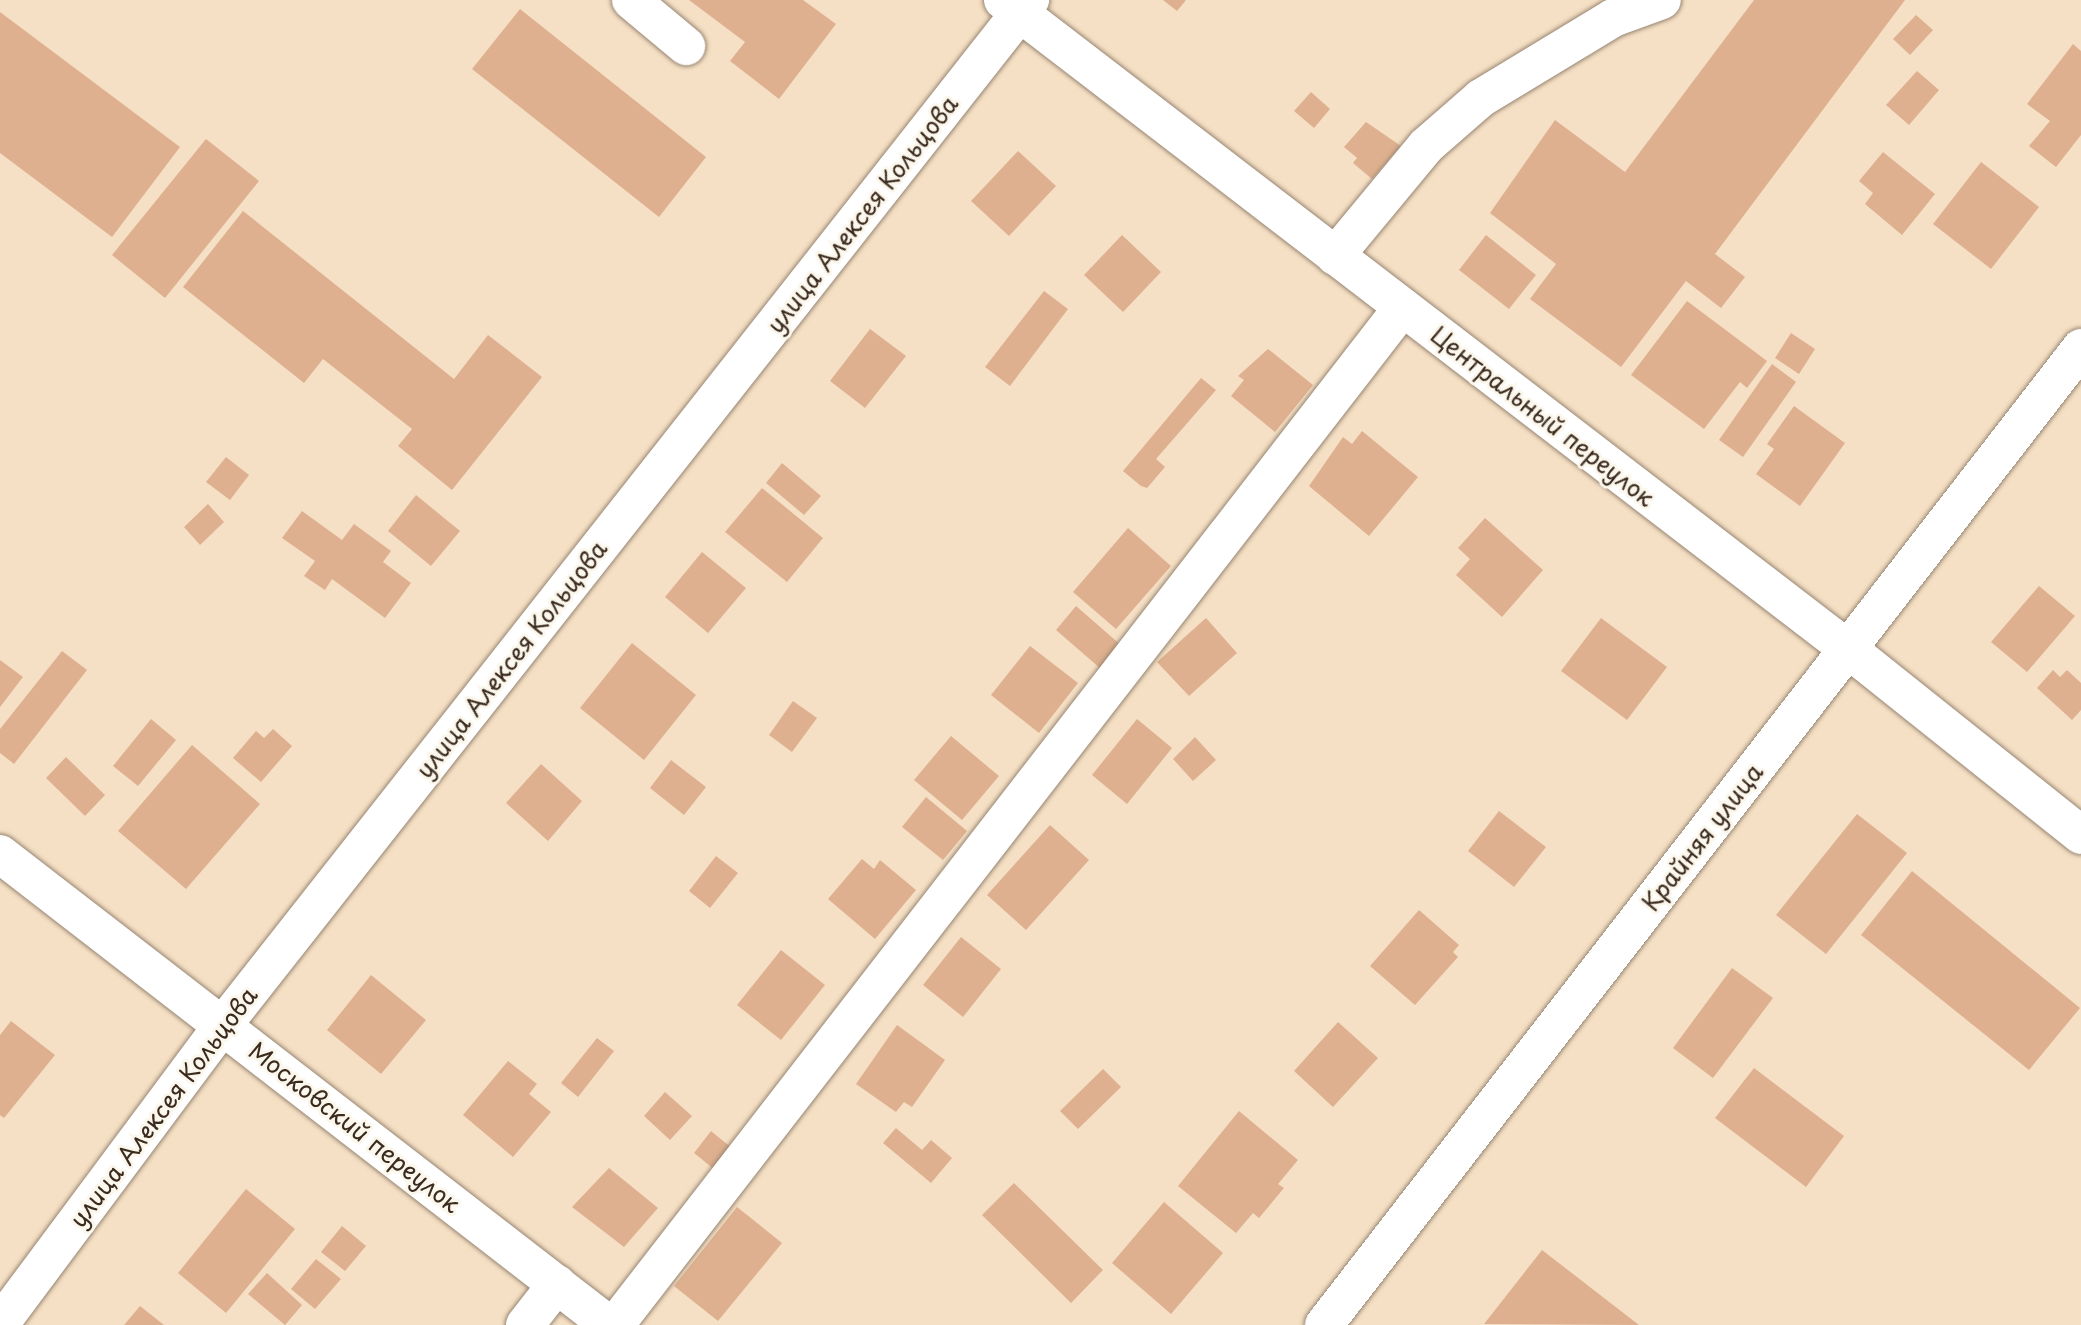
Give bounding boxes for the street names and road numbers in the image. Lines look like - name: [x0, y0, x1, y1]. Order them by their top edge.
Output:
- street label: улица Алексея Кольцова: [760, 89, 964, 339]
- street label: Центральный переулок: [1426, 320, 1660, 512]
- street label: улица Алексея Кольцова: [409, 534, 613, 784]
- street label: Крайняя улица: [1635, 757, 1769, 917]
- street label: улица Алексея Кольцова: [63, 981, 263, 1233]
- street label: Московский переулок: [244, 1036, 466, 1218]

